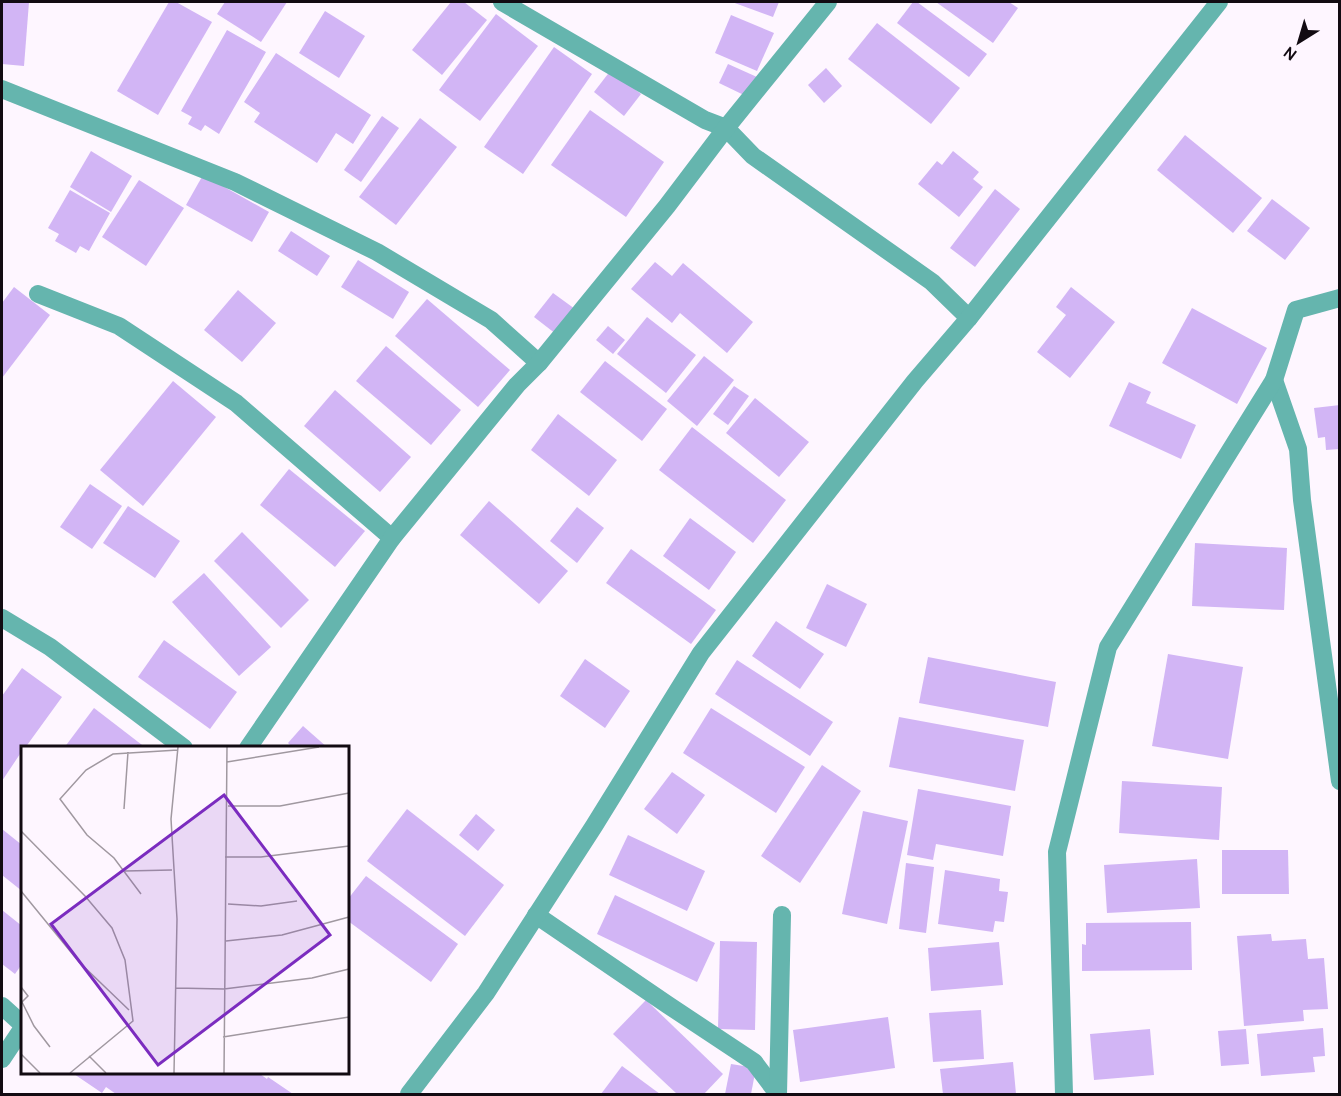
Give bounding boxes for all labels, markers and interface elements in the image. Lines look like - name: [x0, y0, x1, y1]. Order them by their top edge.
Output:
- north arrow: [1269, 12, 1329, 72]
- text: N: [1280, 43, 1301, 65]
- inset map: [21, 746, 350, 1075]

